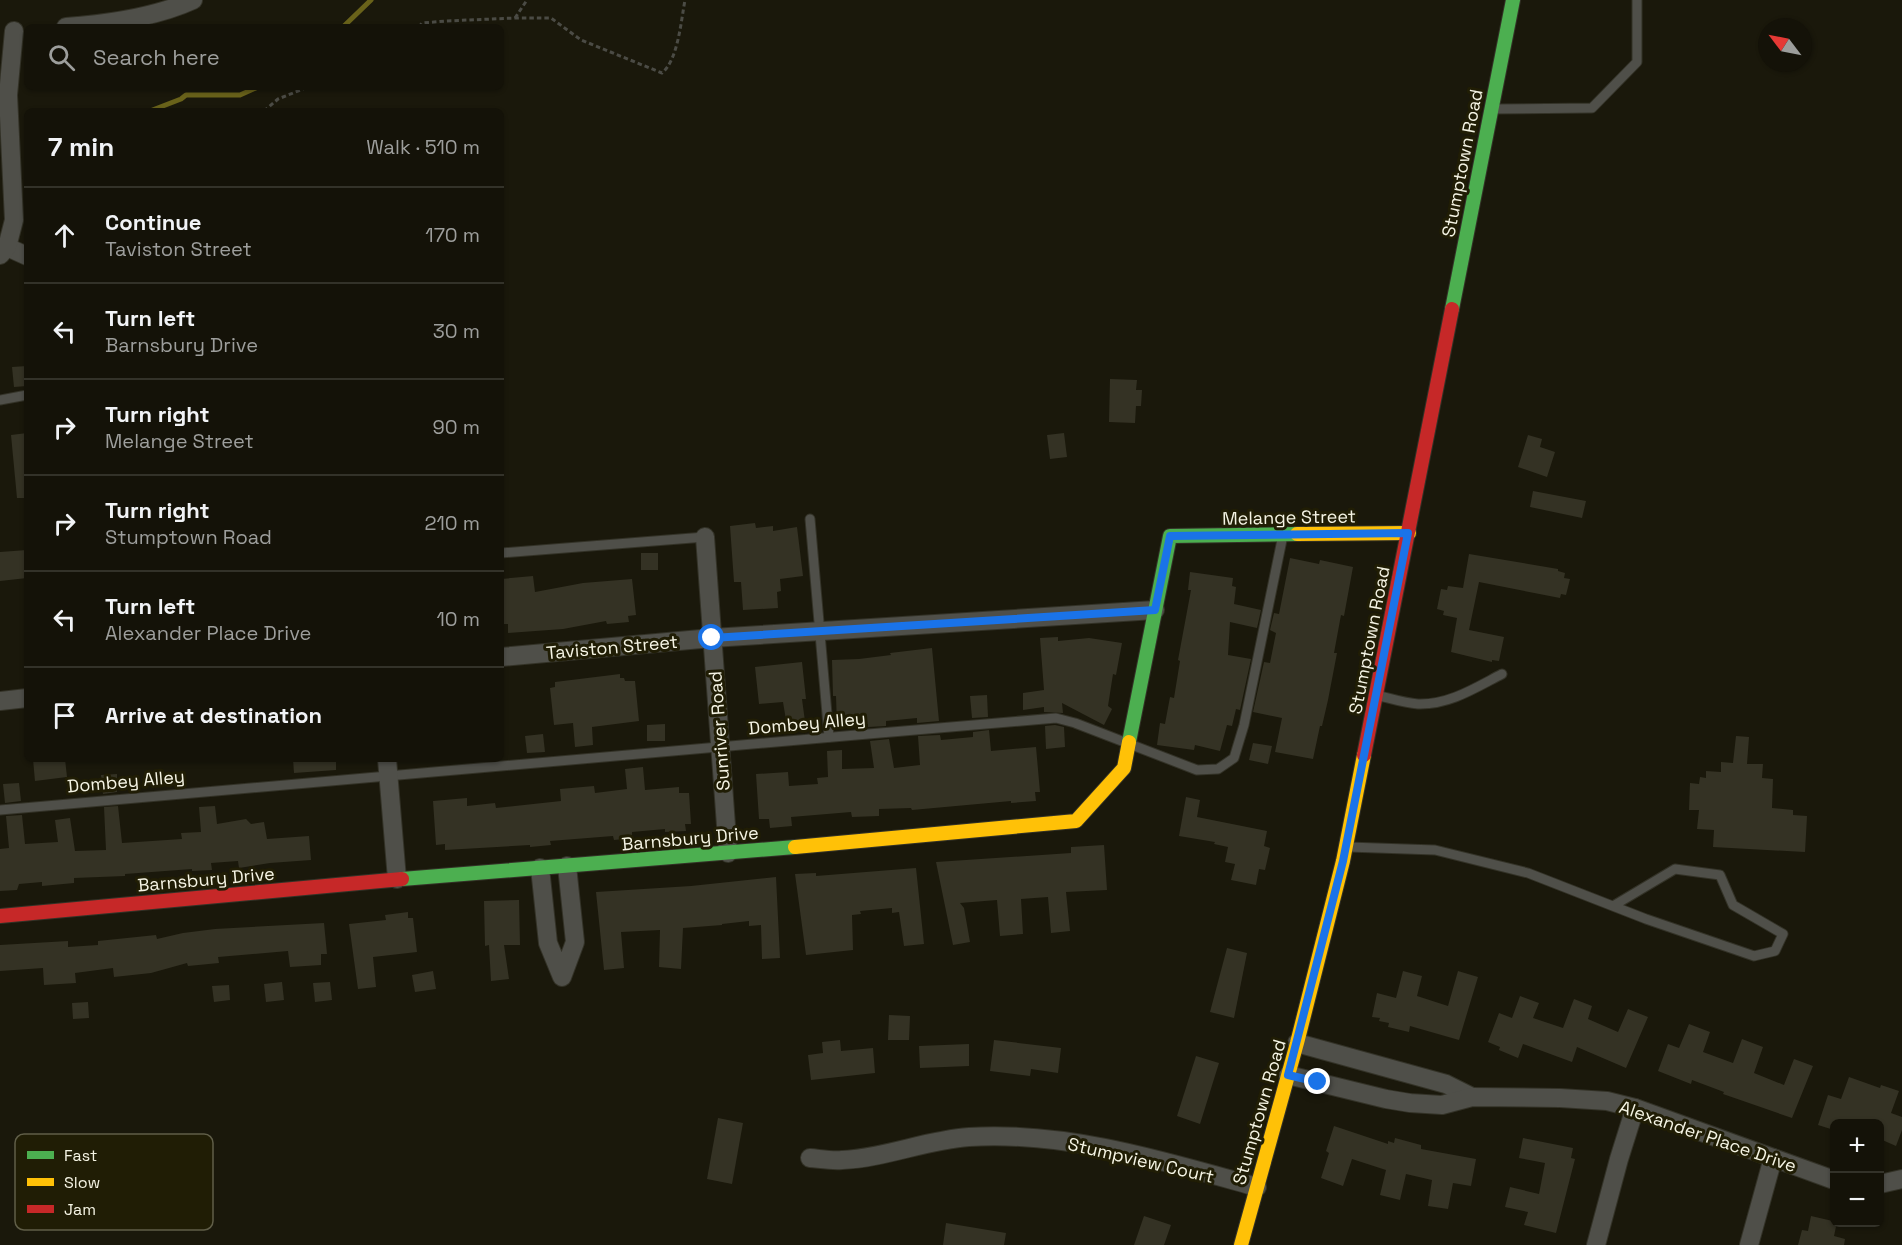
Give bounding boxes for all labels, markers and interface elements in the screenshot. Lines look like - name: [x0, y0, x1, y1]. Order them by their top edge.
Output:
- north arrow: [1758, 18, 1812, 72]
- search box: [24, 24, 504, 90]
- icon: search: [45, 41, 78, 74]
- text: Search here: [93, 43, 220, 71]
- street label: Stumptown Road: [1436, 87, 1488, 239]
- text: 7 min: [48, 130, 114, 164]
- text: Walk · 510 m: [366, 134, 480, 160]
- text: Continue: [105, 208, 201, 236]
- icon: ahead: [48, 219, 81, 252]
- text: 170 m: [425, 222, 480, 248]
- text: Taviston Street: [105, 236, 252, 262]
- text: Turn left: [105, 304, 195, 332]
- icon: left: [48, 315, 81, 348]
- text: 30 m: [433, 318, 480, 344]
- text: Barnsbury Drive: [105, 332, 258, 358]
- text: Turn right: [105, 400, 210, 428]
- icon: right: [48, 411, 81, 444]
- text: 90 m: [433, 414, 480, 440]
- text: Melange Street: [105, 428, 254, 454]
- text: Turn right: [105, 496, 210, 524]
- street label: Melange Street: [1222, 504, 1356, 530]
- icon: right: [48, 507, 81, 540]
- text: 210 m: [424, 510, 480, 536]
- text: Stumptown Road: [105, 524, 272, 550]
- street label: Stumptown Road: [1343, 564, 1395, 716]
- text: Turn left: [105, 592, 195, 620]
- icon: left: [48, 603, 81, 636]
- text: 10 m: [436, 606, 480, 632]
- text: Alexander Place Drive: [105, 620, 311, 646]
- route start: [698, 624, 724, 650]
- street label: Taviston Street: [545, 630, 679, 664]
- street label: Sunriver Road: [703, 670, 735, 792]
- icon: arrive: [48, 699, 81, 732]
- text: Arrive at destination: [105, 701, 322, 729]
- street label: Dombey Alley: [747, 706, 867, 740]
- street label: Dombey Alley: [66, 764, 186, 798]
- street label: Barnsbury Drive: [620, 821, 760, 855]
- street label: Barnsbury Drive: [136, 862, 276, 896]
- street label: Stumptown Road: [1227, 1037, 1291, 1187]
- route end: [1304, 1068, 1330, 1094]
- street label: Alexander Place Drive: [1616, 1095, 1800, 1177]
- map controls: [1830, 1119, 1884, 1227]
- button: +: [1830, 1119, 1884, 1173]
- street label: Stumpview Court: [1066, 1132, 1216, 1188]
- legend: [15, 1134, 213, 1230]
- text: Fast: [64, 1145, 97, 1166]
- text: Slow: [64, 1172, 100, 1193]
- button: −: [1830, 1173, 1884, 1227]
- text: Jam: [64, 1199, 96, 1220]

